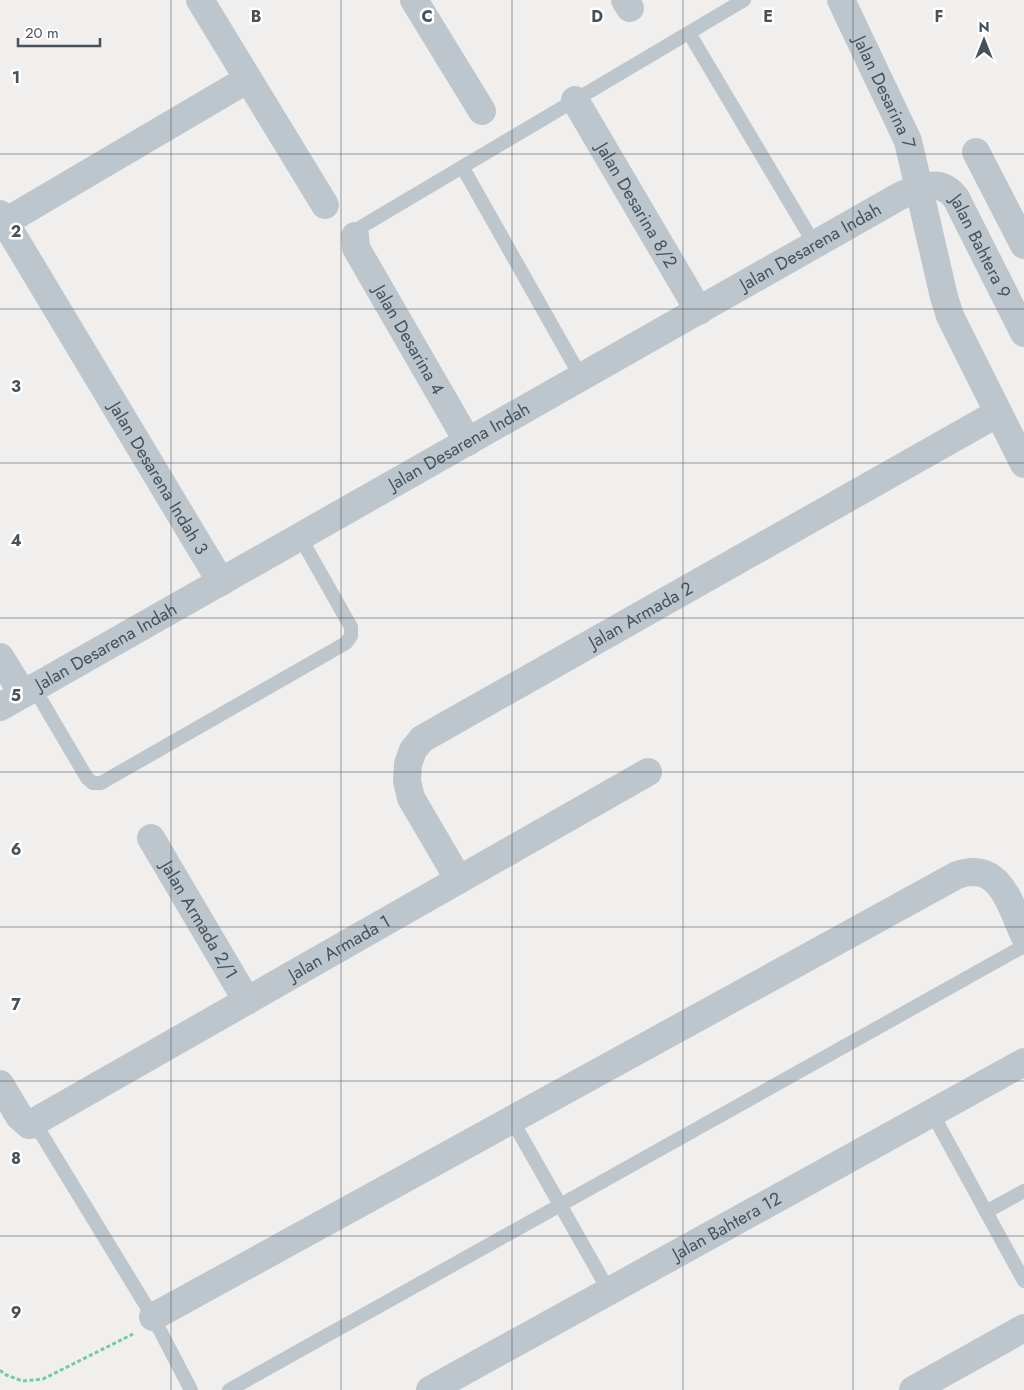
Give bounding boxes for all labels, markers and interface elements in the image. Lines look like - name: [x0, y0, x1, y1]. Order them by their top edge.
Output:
- text: B: [251, 5, 261, 28]
- text: C: [421, 5, 433, 28]
- text: D: [591, 5, 603, 28]
- text: E: [763, 5, 773, 28]
- text: F: [935, 5, 943, 28]
- scale bar: [18, 15, 100, 47]
- north arrow: [959, 15, 1009, 65]
- text: N: [978, 17, 990, 37]
- text: 20 m: [25, 22, 59, 44]
- street label: Jalan Desarina 7: [846, 30, 922, 151]
- text: 1: [12, 66, 20, 89]
- street label: Jalan Desarina 8/2: [589, 136, 684, 273]
- street label: Jalan Bahtera 9: [943, 186, 1017, 303]
- street label: Jalan Desarena Indah: [733, 196, 886, 298]
- text: 2: [11, 220, 21, 243]
- street label: Jalan Desarina 4: [366, 278, 451, 400]
- text: 3: [11, 375, 21, 398]
- street label: Jalan Desarena Indah 3: [102, 395, 215, 560]
- street label: Jalan Desarena Indah: [382, 396, 535, 498]
- text: 4: [10, 529, 22, 552]
- street label: Jalan Armada 2: [582, 575, 698, 656]
- street label: Jalan Desarena Indah: [29, 596, 182, 698]
- text: 5: [11, 684, 21, 707]
- text: 6: [11, 838, 21, 861]
- street label: Jalan Armada 2/1: [153, 854, 244, 984]
- street label: Jalan Armada 1: [282, 908, 395, 988]
- text: 7: [11, 993, 21, 1016]
- text: 8: [11, 1147, 21, 1170]
- street label: Jalan Bahtera 12: [666, 1185, 786, 1268]
- text: 9: [11, 1301, 21, 1324]

